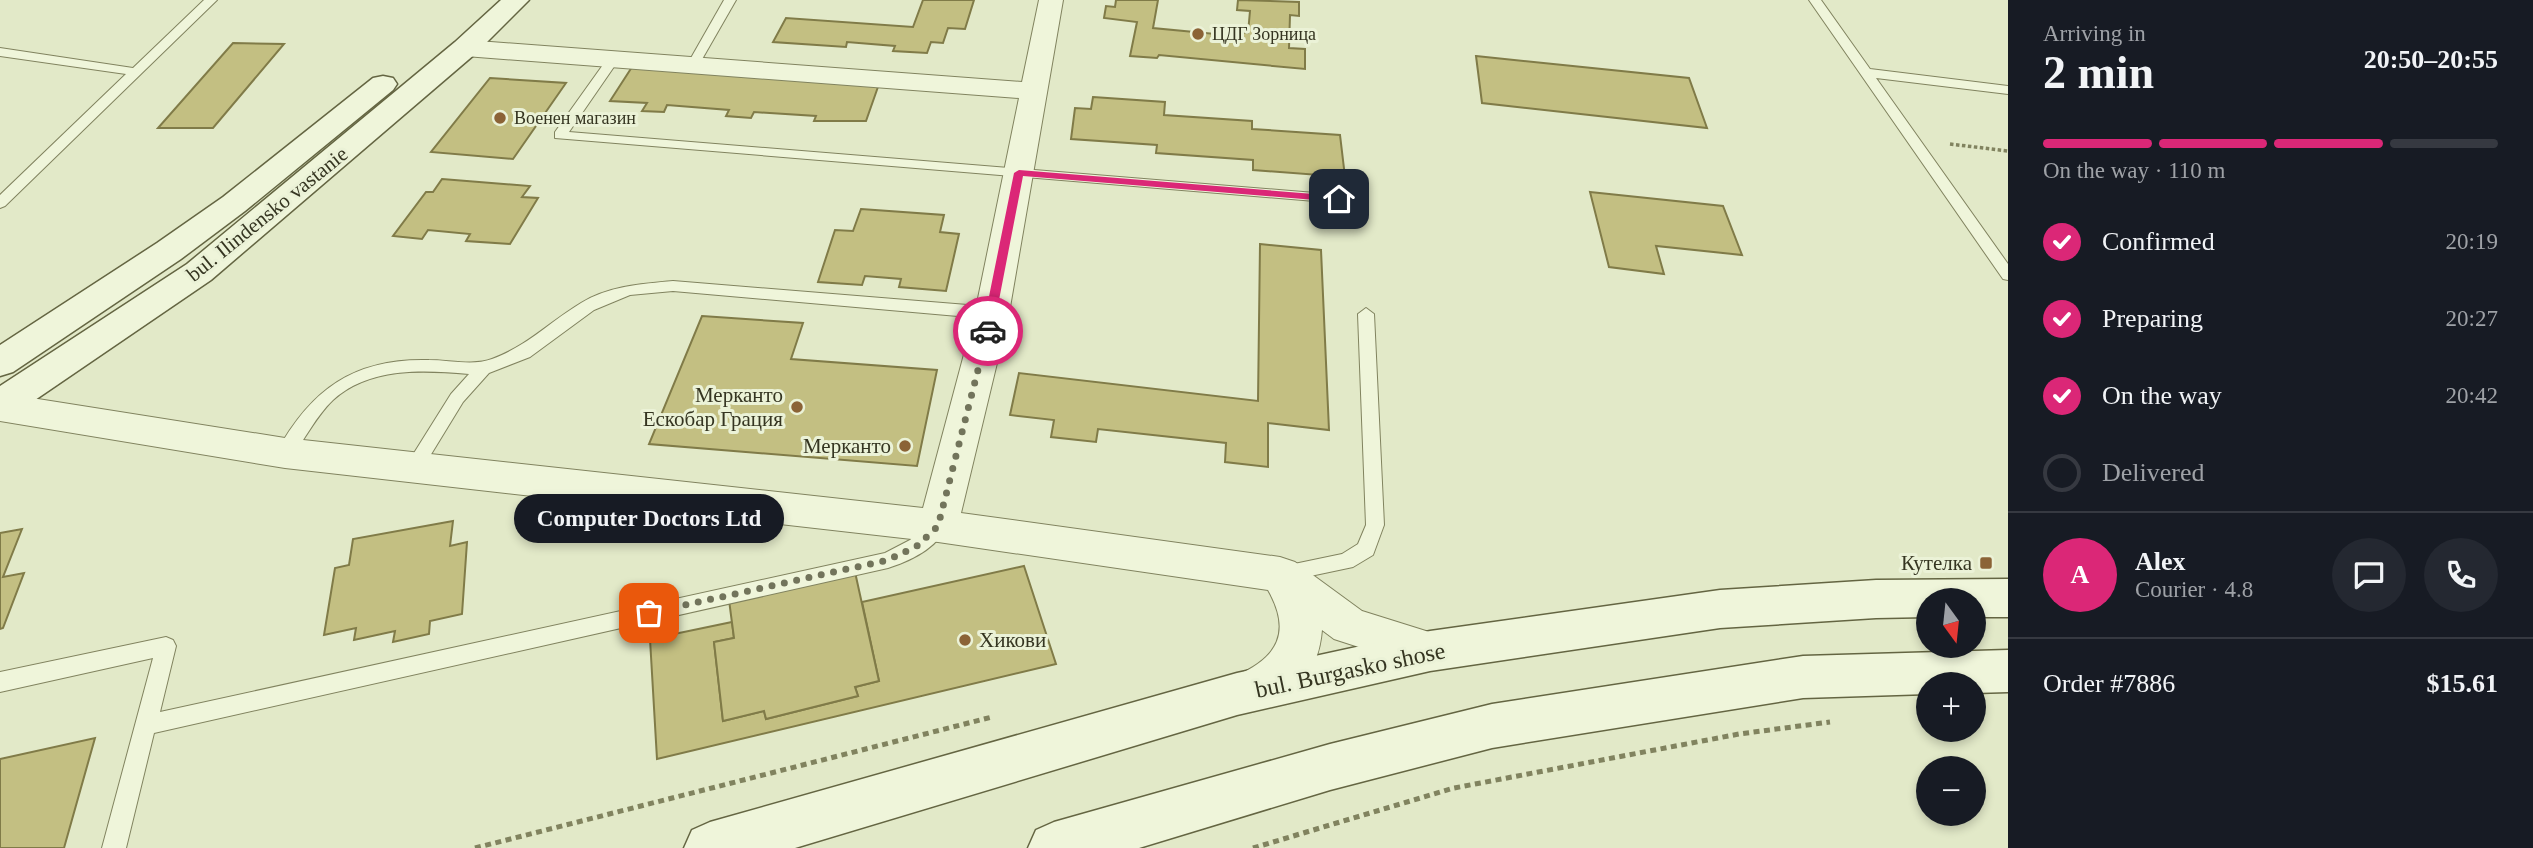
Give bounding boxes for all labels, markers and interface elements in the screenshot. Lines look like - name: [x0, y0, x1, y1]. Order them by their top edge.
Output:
- text: Arriving in: [2043, 21, 2146, 46]
- place label: ЦДГ Зорница: [1212, 24, 1316, 44]
- marker: ЦДГ Зорница: [1190, 26, 1206, 42]
- text: 20:50–20:55: [2364, 45, 2498, 74]
- text: 2 min: [2043, 47, 2154, 98]
- place label: Военен магазин: [514, 108, 636, 128]
- marker: Военен магазин: [492, 110, 508, 126]
- street label: bul. Ilindensko vastanie: [182, 142, 352, 286]
- text: On the way · 110 m: [2043, 158, 2225, 183]
- pin: [1309, 169, 1369, 229]
- icon: home: [1320, 180, 1358, 218]
- icon: check: [2043, 223, 2081, 261]
- text: Confirmed: [2102, 227, 2215, 256]
- text: 20:19: [2446, 229, 2498, 254]
- courier: [953, 296, 1023, 366]
- icon: check: [2043, 300, 2081, 338]
- text: Preparing: [2102, 304, 2203, 333]
- text: 20:27: [2446, 306, 2498, 331]
- icon: car: [969, 312, 1007, 350]
- icon: check: [2043, 377, 2081, 415]
- text: On the way: [2102, 381, 2222, 410]
- place label: Мерканто Ескобар Грация: [643, 383, 783, 431]
- text: 20:42: [2446, 383, 2498, 408]
- marker: Мерканто Ескобар Грация: [789, 399, 805, 415]
- place label: Мерканто: [803, 434, 891, 458]
- marker: Мерканто: [897, 438, 913, 454]
- text: Delivered: [2102, 458, 2205, 487]
- callout: Computer Doctors Ltd: [514, 494, 784, 543]
- text: Computer Doctors Ltd: [537, 506, 761, 531]
- button: chat: [2332, 538, 2406, 612]
- button: phone: [2424, 538, 2498, 612]
- text: Alex: [2135, 547, 2186, 576]
- place label: Кутелка: [1901, 551, 1973, 575]
- marker: Кутелка: [1978, 555, 1994, 571]
- text: A: [2071, 560, 2089, 589]
- text: Courier · 4.8: [2135, 577, 2253, 602]
- pin: [619, 583, 679, 643]
- north arrow: [1916, 588, 1986, 658]
- map controls: [1916, 588, 1986, 826]
- icon: bag: [630, 594, 668, 632]
- place label: Хикови: [979, 628, 1046, 652]
- marker: Хикови: [957, 632, 973, 648]
- street label: bul. Burgasko shose: [1253, 637, 1447, 703]
- text: Order #7886: [2043, 669, 2175, 698]
- text: $15.61: [2427, 669, 2498, 698]
- button: +: [1916, 672, 1986, 742]
- button: −: [1916, 756, 1986, 826]

